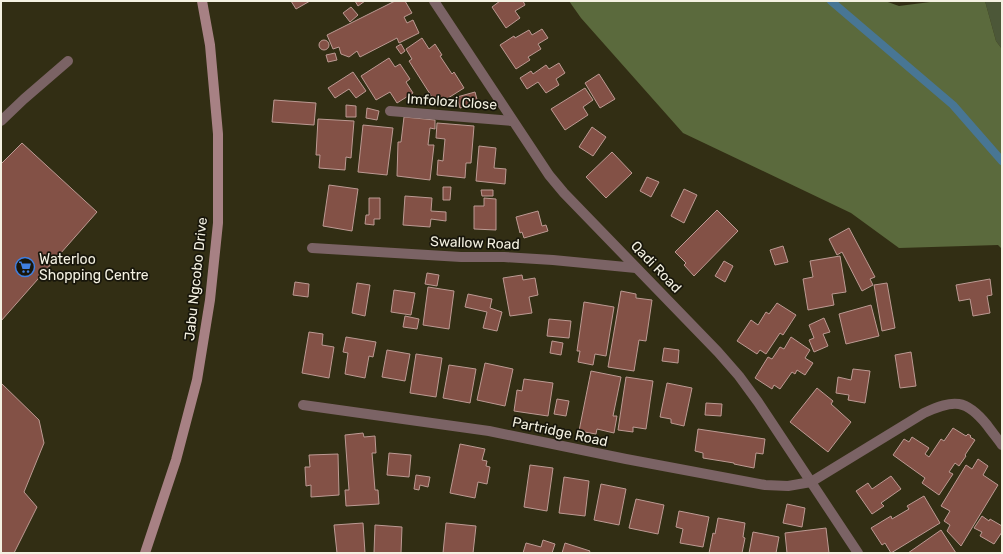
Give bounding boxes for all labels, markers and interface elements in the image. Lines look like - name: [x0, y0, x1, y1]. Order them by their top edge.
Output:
- street label: Imfolozi Close: [406, 90, 498, 114]
- street label: Jabu Ngcobo Drive: [181, 216, 211, 342]
- street label: Swallow Road: [430, 233, 520, 253]
- street label: Qadi Road: [627, 238, 685, 296]
- place label: Waterloo Shopping Centre: [39, 251, 149, 284]
- supermarket icon: Waterloo Shopping Centre: [14, 256, 36, 278]
- street label: Partridge Road: [511, 414, 609, 450]

